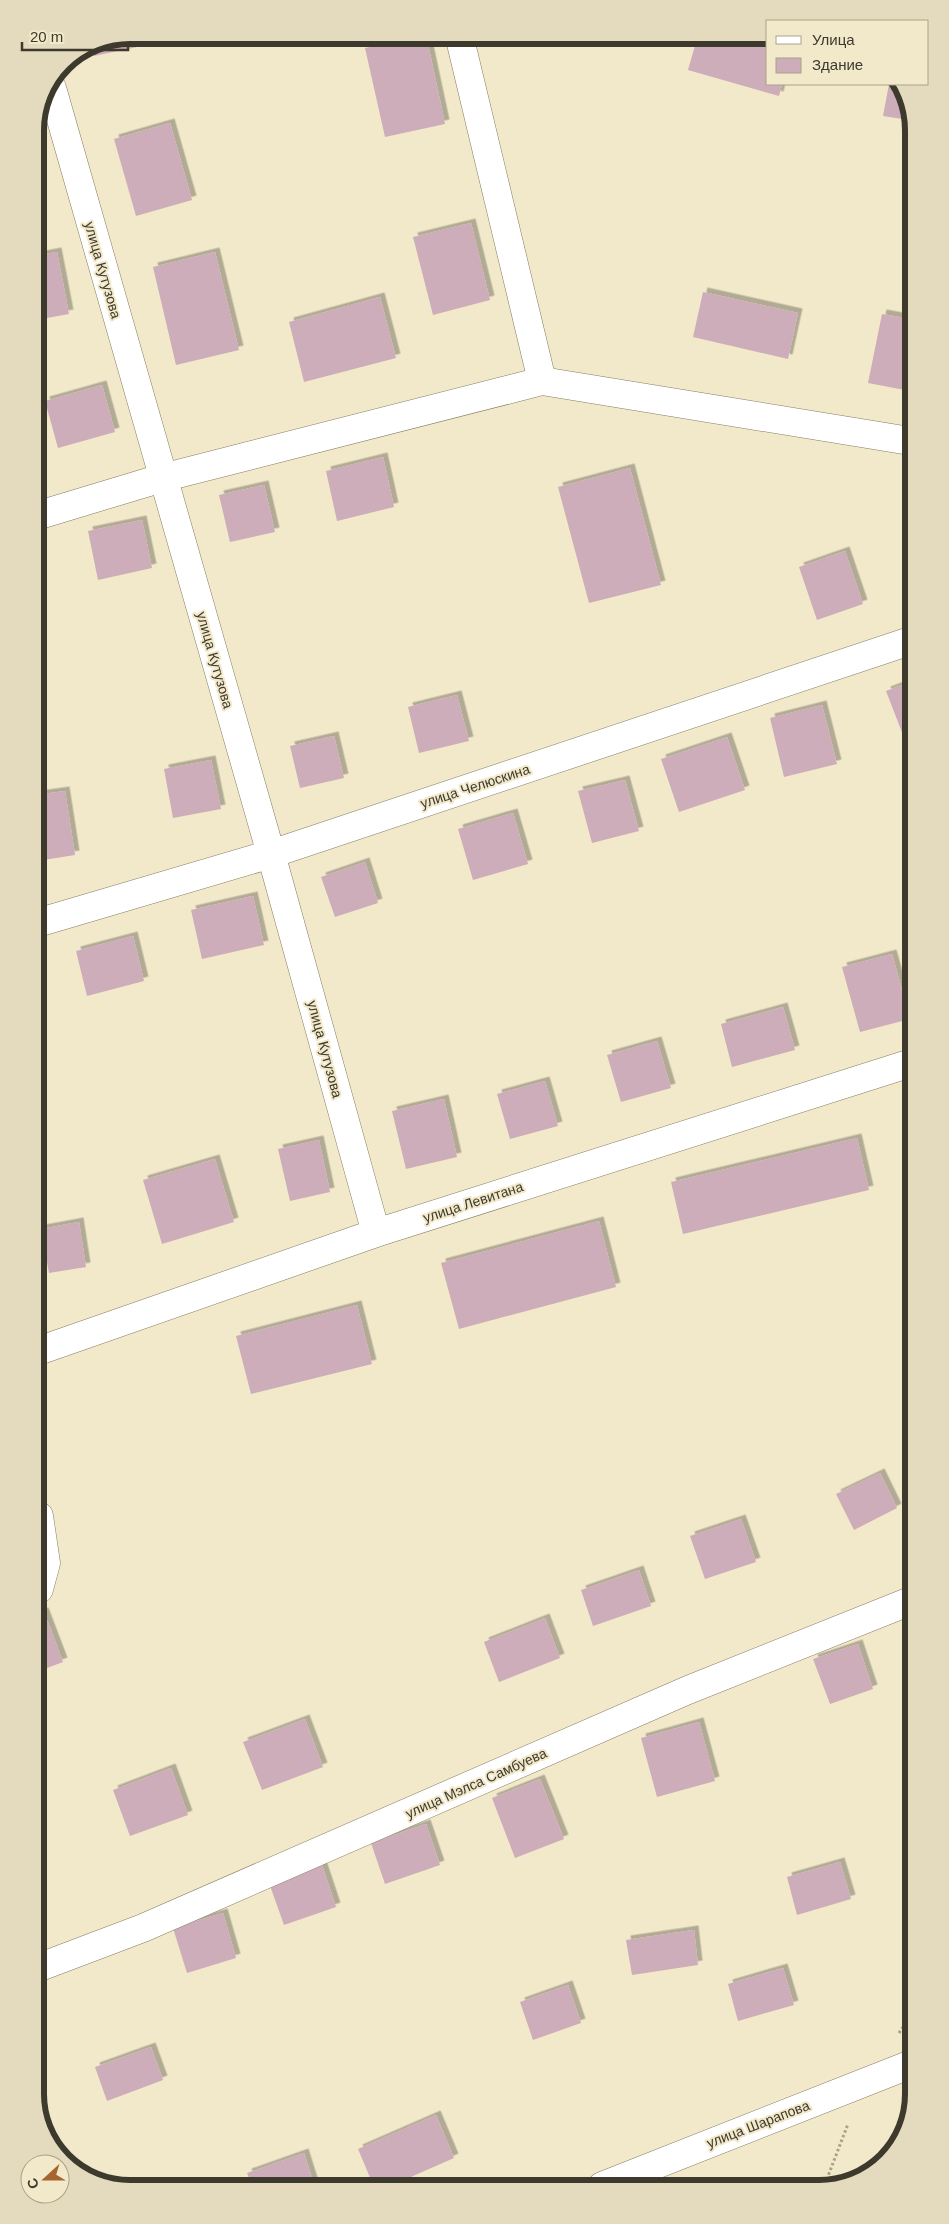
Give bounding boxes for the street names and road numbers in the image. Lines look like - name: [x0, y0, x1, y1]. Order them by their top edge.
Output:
- street label: улица Кутузова: [81, 220, 125, 321]
- street label: улица Кутузова: [193, 610, 237, 711]
- street label: улица Челюскина: [418, 761, 532, 811]
- street label: улица Кутузова: [304, 999, 346, 1100]
- street label: улица Левитана: [421, 1178, 525, 1226]
- street label: улица Мэлса Самбуева: [403, 1745, 549, 1821]
- street label: улица Шарапова: [704, 2097, 812, 2151]

